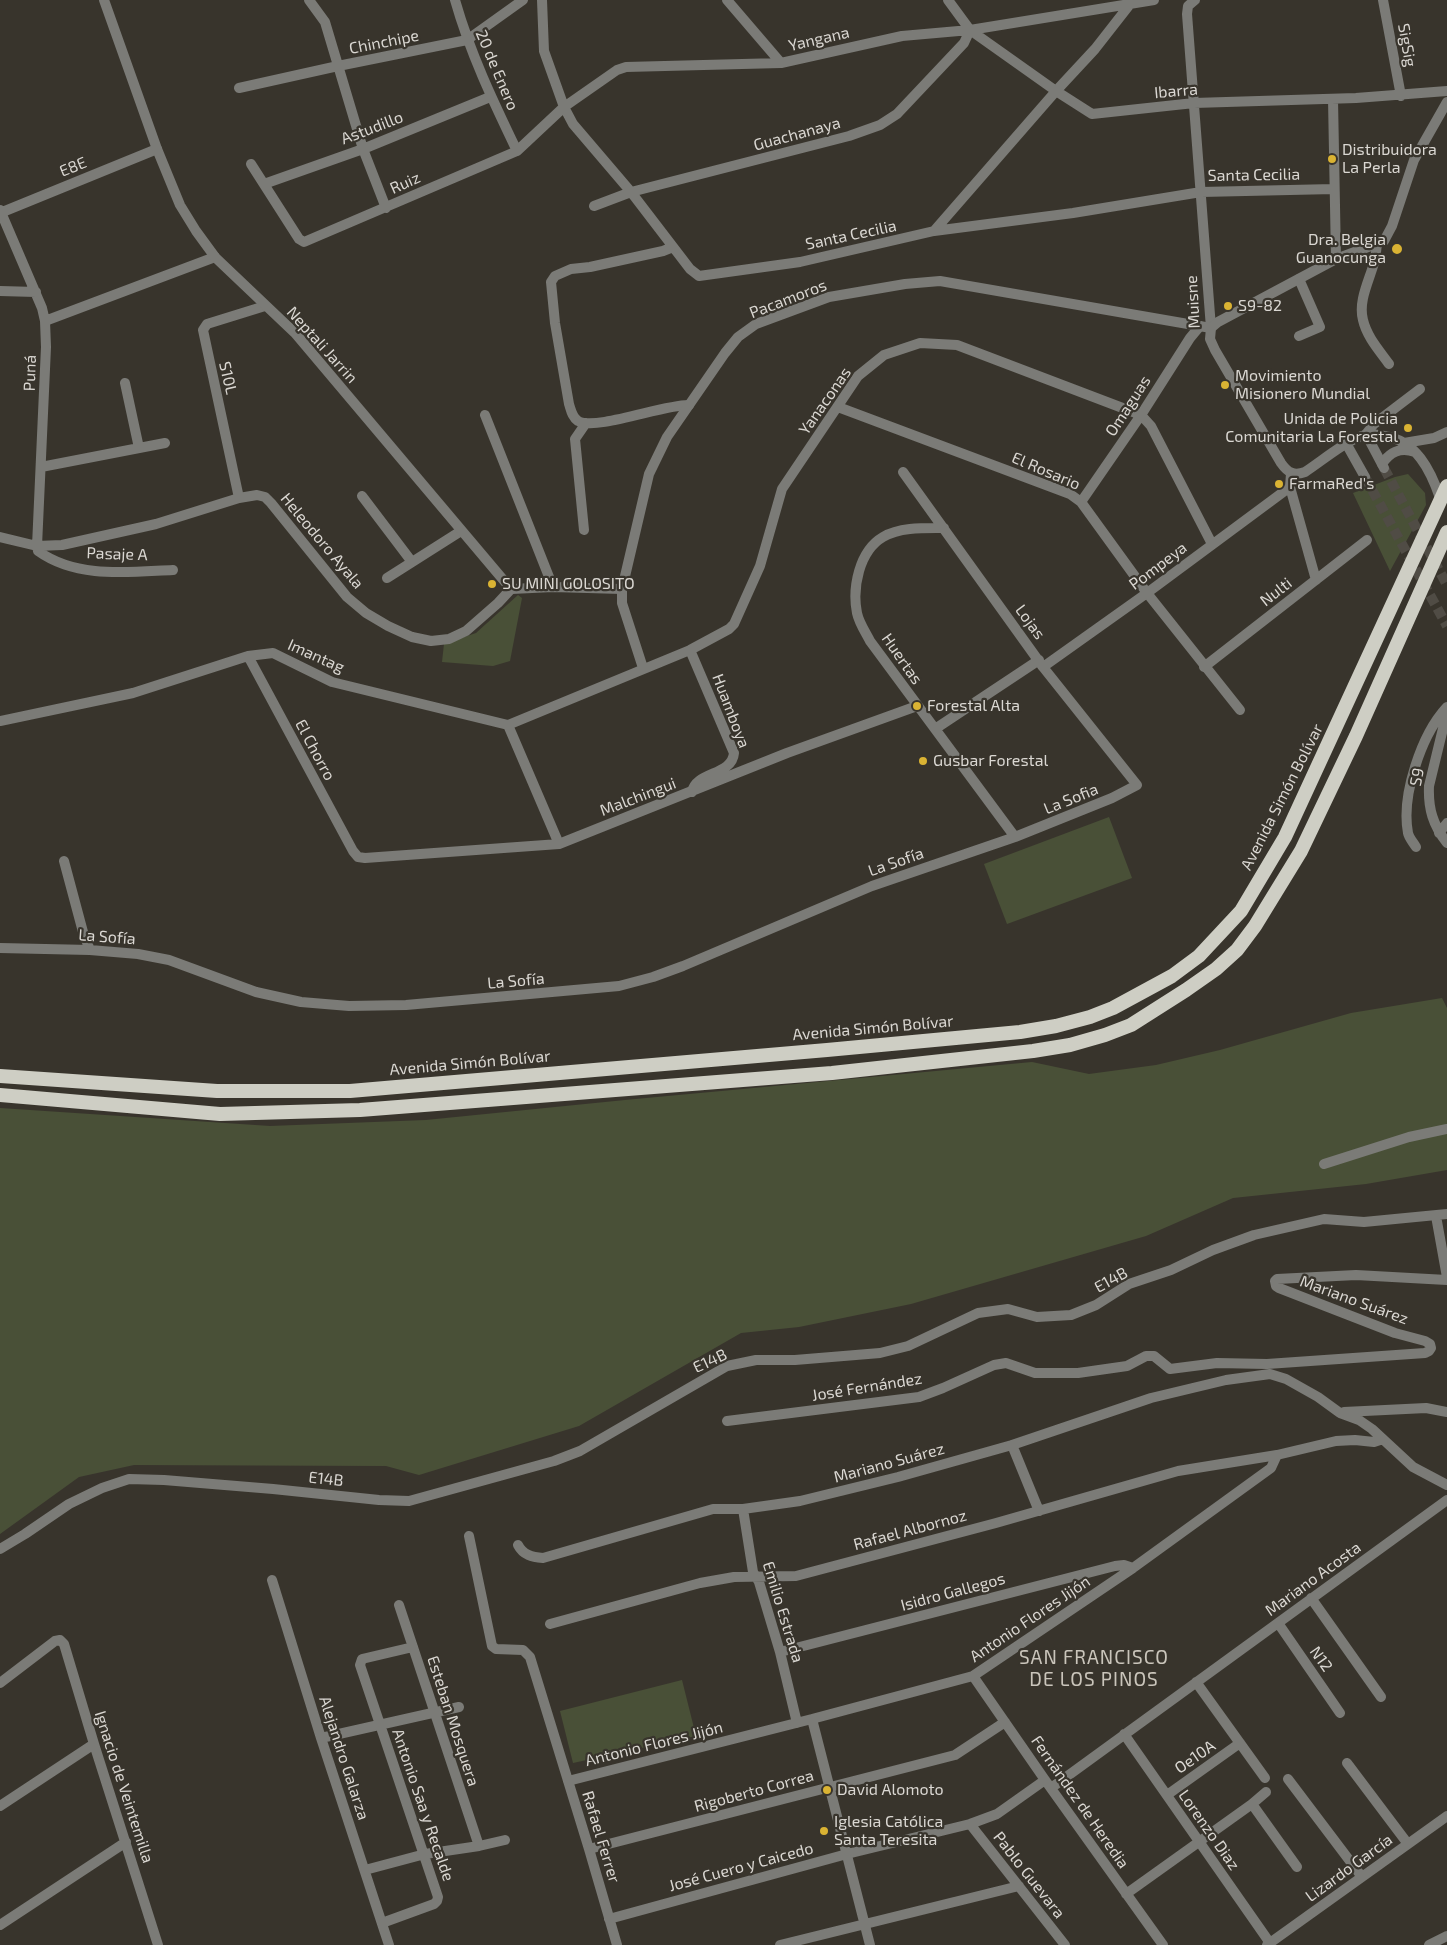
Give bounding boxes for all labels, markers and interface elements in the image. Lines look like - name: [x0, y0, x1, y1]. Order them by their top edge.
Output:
- street label: SigSig: [1394, 22, 1420, 68]
- street label: Yangana: [787, 23, 851, 55]
- street label: Chinchipe: [347, 26, 421, 58]
- street label: 20 de Enero: [471, 27, 523, 113]
- street label: Ibarra: [1153, 80, 1199, 102]
- street label: Astudillo: [338, 107, 406, 149]
- street label: Guachanaya: [751, 113, 843, 155]
- place label: Distribuidora La Perla: [1342, 140, 1437, 178]
- street label: E8E: [57, 153, 89, 181]
- marker: Distribuidora La Perla: [1326, 153, 1338, 165]
- street label: Santa Cecilia: [1208, 165, 1300, 185]
- street label: Ruiz: [387, 168, 423, 198]
- street label: Santa Cecilia: [804, 216, 898, 254]
- place label: Dra. Belgia Guanocunga: [1296, 230, 1386, 268]
- marker: Dra. Belgia Guanocunga: [1390, 242, 1404, 256]
- street label: Pacamoros: [747, 275, 829, 323]
- street label: Muisne: [1182, 275, 1204, 329]
- place label: S9-82: [1238, 296, 1282, 316]
- marker: S9-82: [1222, 300, 1234, 312]
- street label: Neptali Jarrin: [283, 303, 361, 387]
- street label: Puná: [20, 354, 40, 392]
- street label: S10L: [215, 360, 241, 396]
- street label: Yanaconas: [795, 364, 855, 438]
- place label: Movimiento Misionero Mundial: [1235, 366, 1370, 404]
- street label: Omaguas: [1101, 372, 1155, 440]
- marker: Movimiento Misionero Mundial: [1219, 379, 1231, 391]
- place label: Unida de Policia Comunitaria La Forestal: [1225, 409, 1398, 447]
- marker: Unida de Policia Comunitaria La Forestal: [1402, 422, 1414, 434]
- street label: El Rosario: [1009, 448, 1083, 494]
- place label: FarmaRed's: [1289, 474, 1374, 494]
- marker: FarmaRed's: [1273, 478, 1285, 490]
- street label: Heleodoro Ayala: [276, 489, 368, 593]
- street label: Pompeya: [1125, 538, 1191, 594]
- street label: Pasaje A: [86, 543, 148, 565]
- place label: SU MINI GOLOSITO: [502, 574, 635, 594]
- street label: Nulti: [1256, 574, 1296, 610]
- marker: SU MINI GOLOSITO: [486, 578, 498, 590]
- street label: Lojas: [1011, 601, 1049, 643]
- street label: Huertas: [878, 630, 926, 688]
- street label: Imantag: [285, 635, 347, 677]
- street label: Huamboya: [708, 671, 754, 751]
- place label: Forestal Alta: [927, 696, 1020, 716]
- marker: Forestal Alta: [911, 700, 923, 712]
- street label: El Chorro: [291, 716, 339, 784]
- street label: Avenida Simón Bolívar: [1237, 721, 1327, 873]
- place label: Gusbar Forestal: [933, 751, 1048, 771]
- marker: Gusbar Forestal: [917, 755, 929, 767]
- street label: S9: [1406, 766, 1428, 788]
- street label: Malchingui: [597, 774, 679, 820]
- street label: La Sofia: [1041, 779, 1101, 819]
- street label: La Sofía: [866, 844, 926, 880]
- street label: La Sofía: [78, 925, 136, 949]
- street label: La Sofía: [487, 969, 545, 993]
- street label: Avenida Simón Bolívar: [792, 1011, 954, 1045]
- street label: Avenida Simón Bolívar: [389, 1046, 551, 1080]
- street label: E14B: [1091, 1263, 1131, 1297]
- street label: Mariano Suárez: [1297, 1272, 1411, 1328]
- street label: E14B: [690, 1345, 730, 1377]
- street label: José Fernández: [810, 1369, 924, 1405]
- street label: Mariano Suárez: [832, 1439, 946, 1487]
- street label: E14B: [308, 1468, 344, 1490]
- street label: Rafael Albornoz: [851, 1506, 969, 1554]
- street label: Mariano Acosta: [1261, 1538, 1365, 1620]
- street label: Emilio Estrada: [759, 1559, 807, 1665]
- street label: Isidro Gallegos: [899, 1569, 1007, 1615]
- street label: Antonio Flores Jijón: [966, 1572, 1094, 1666]
- street label: N12: [1305, 1643, 1337, 1675]
- district label: SAN FRANCISCO DE LOS PINOS: [1017, 1647, 1171, 1691]
- street label: Esteban Mosquera: [423, 1653, 483, 1789]
- street label: Alejandro Galarza: [315, 1694, 373, 1822]
- street label: Ignacio de Veintemilla: [90, 1708, 158, 1866]
- street label: Antonio Flores Jijón: [583, 1718, 725, 1770]
- street label: Antonio Saa y Recalde: [388, 1726, 458, 1884]
- street label: Fernández de Heredia: [1027, 1732, 1133, 1872]
- street label: Oe10A: [1171, 1736, 1219, 1778]
- street label: Rigoberto Correa: [692, 1766, 816, 1816]
- place label: David Alomoto: [837, 1780, 944, 1800]
- marker: David Alomoto: [821, 1784, 833, 1796]
- street label: Lorenzo Diaz: [1174, 1786, 1244, 1874]
- street label: Rafael Ferrer: [578, 1789, 624, 1885]
- place label: Iglesia Católica Santa Teresita: [834, 1812, 943, 1850]
- marker: Iglesia Católica Santa Teresita: [818, 1825, 830, 1837]
- street label: Pablo Guevara: [989, 1828, 1069, 1922]
- street label: Lizardo García: [1302, 1830, 1396, 1906]
- street label: José Cuero y Caicedo: [667, 1838, 815, 1896]

